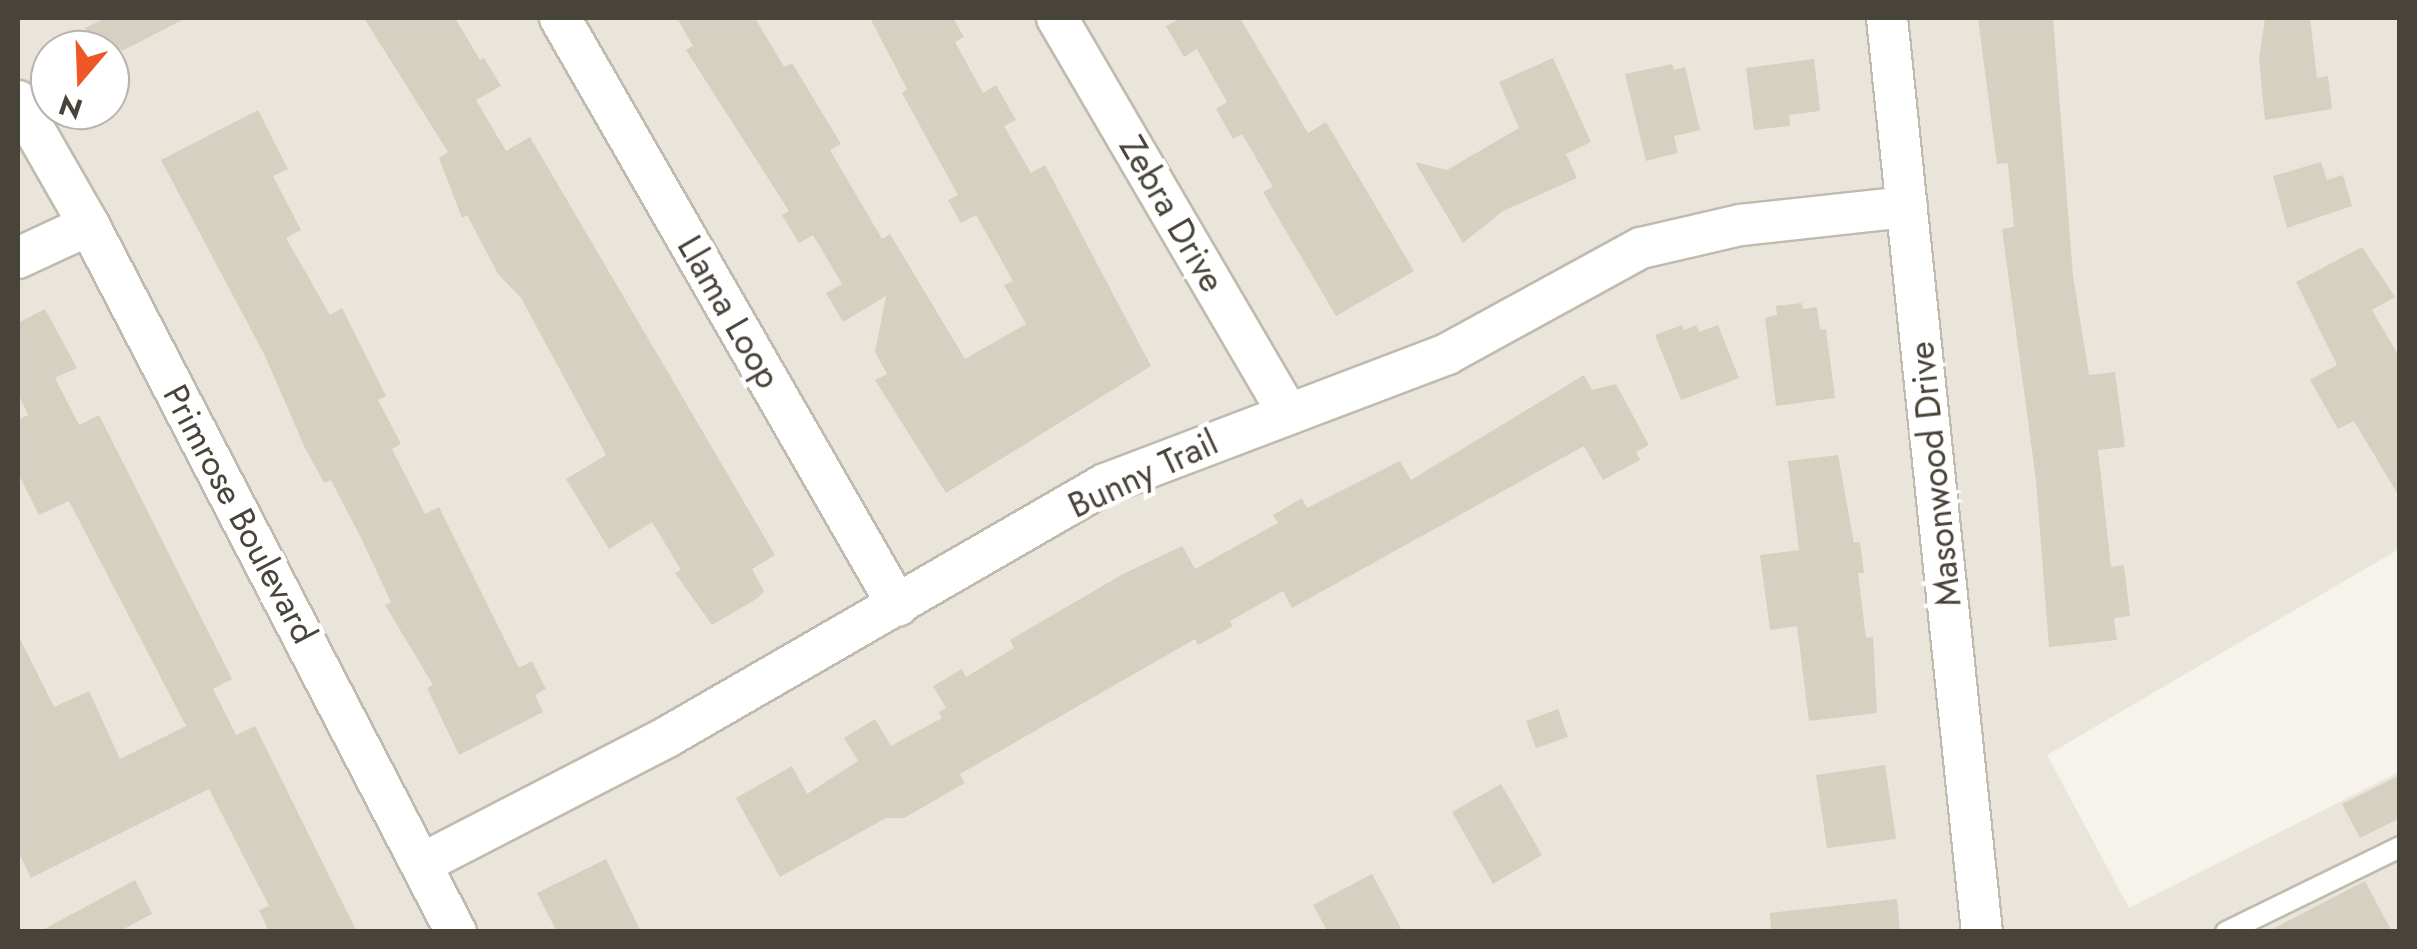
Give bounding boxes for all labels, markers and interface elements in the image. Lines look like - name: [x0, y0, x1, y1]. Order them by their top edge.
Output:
- north arrow: [30, 30, 130, 130]
- text: N: [54, 84, 88, 130]
- street label: Zebra Drive: [1111, 129, 1233, 299]
- street label: Llama Loop: [669, 228, 789, 396]
- street label: Masonwood Drive: [1900, 339, 1970, 609]
- street label: Primrose Boulevard: [154, 378, 326, 650]
- street label: Bunny Trail: [1062, 421, 1224, 527]

